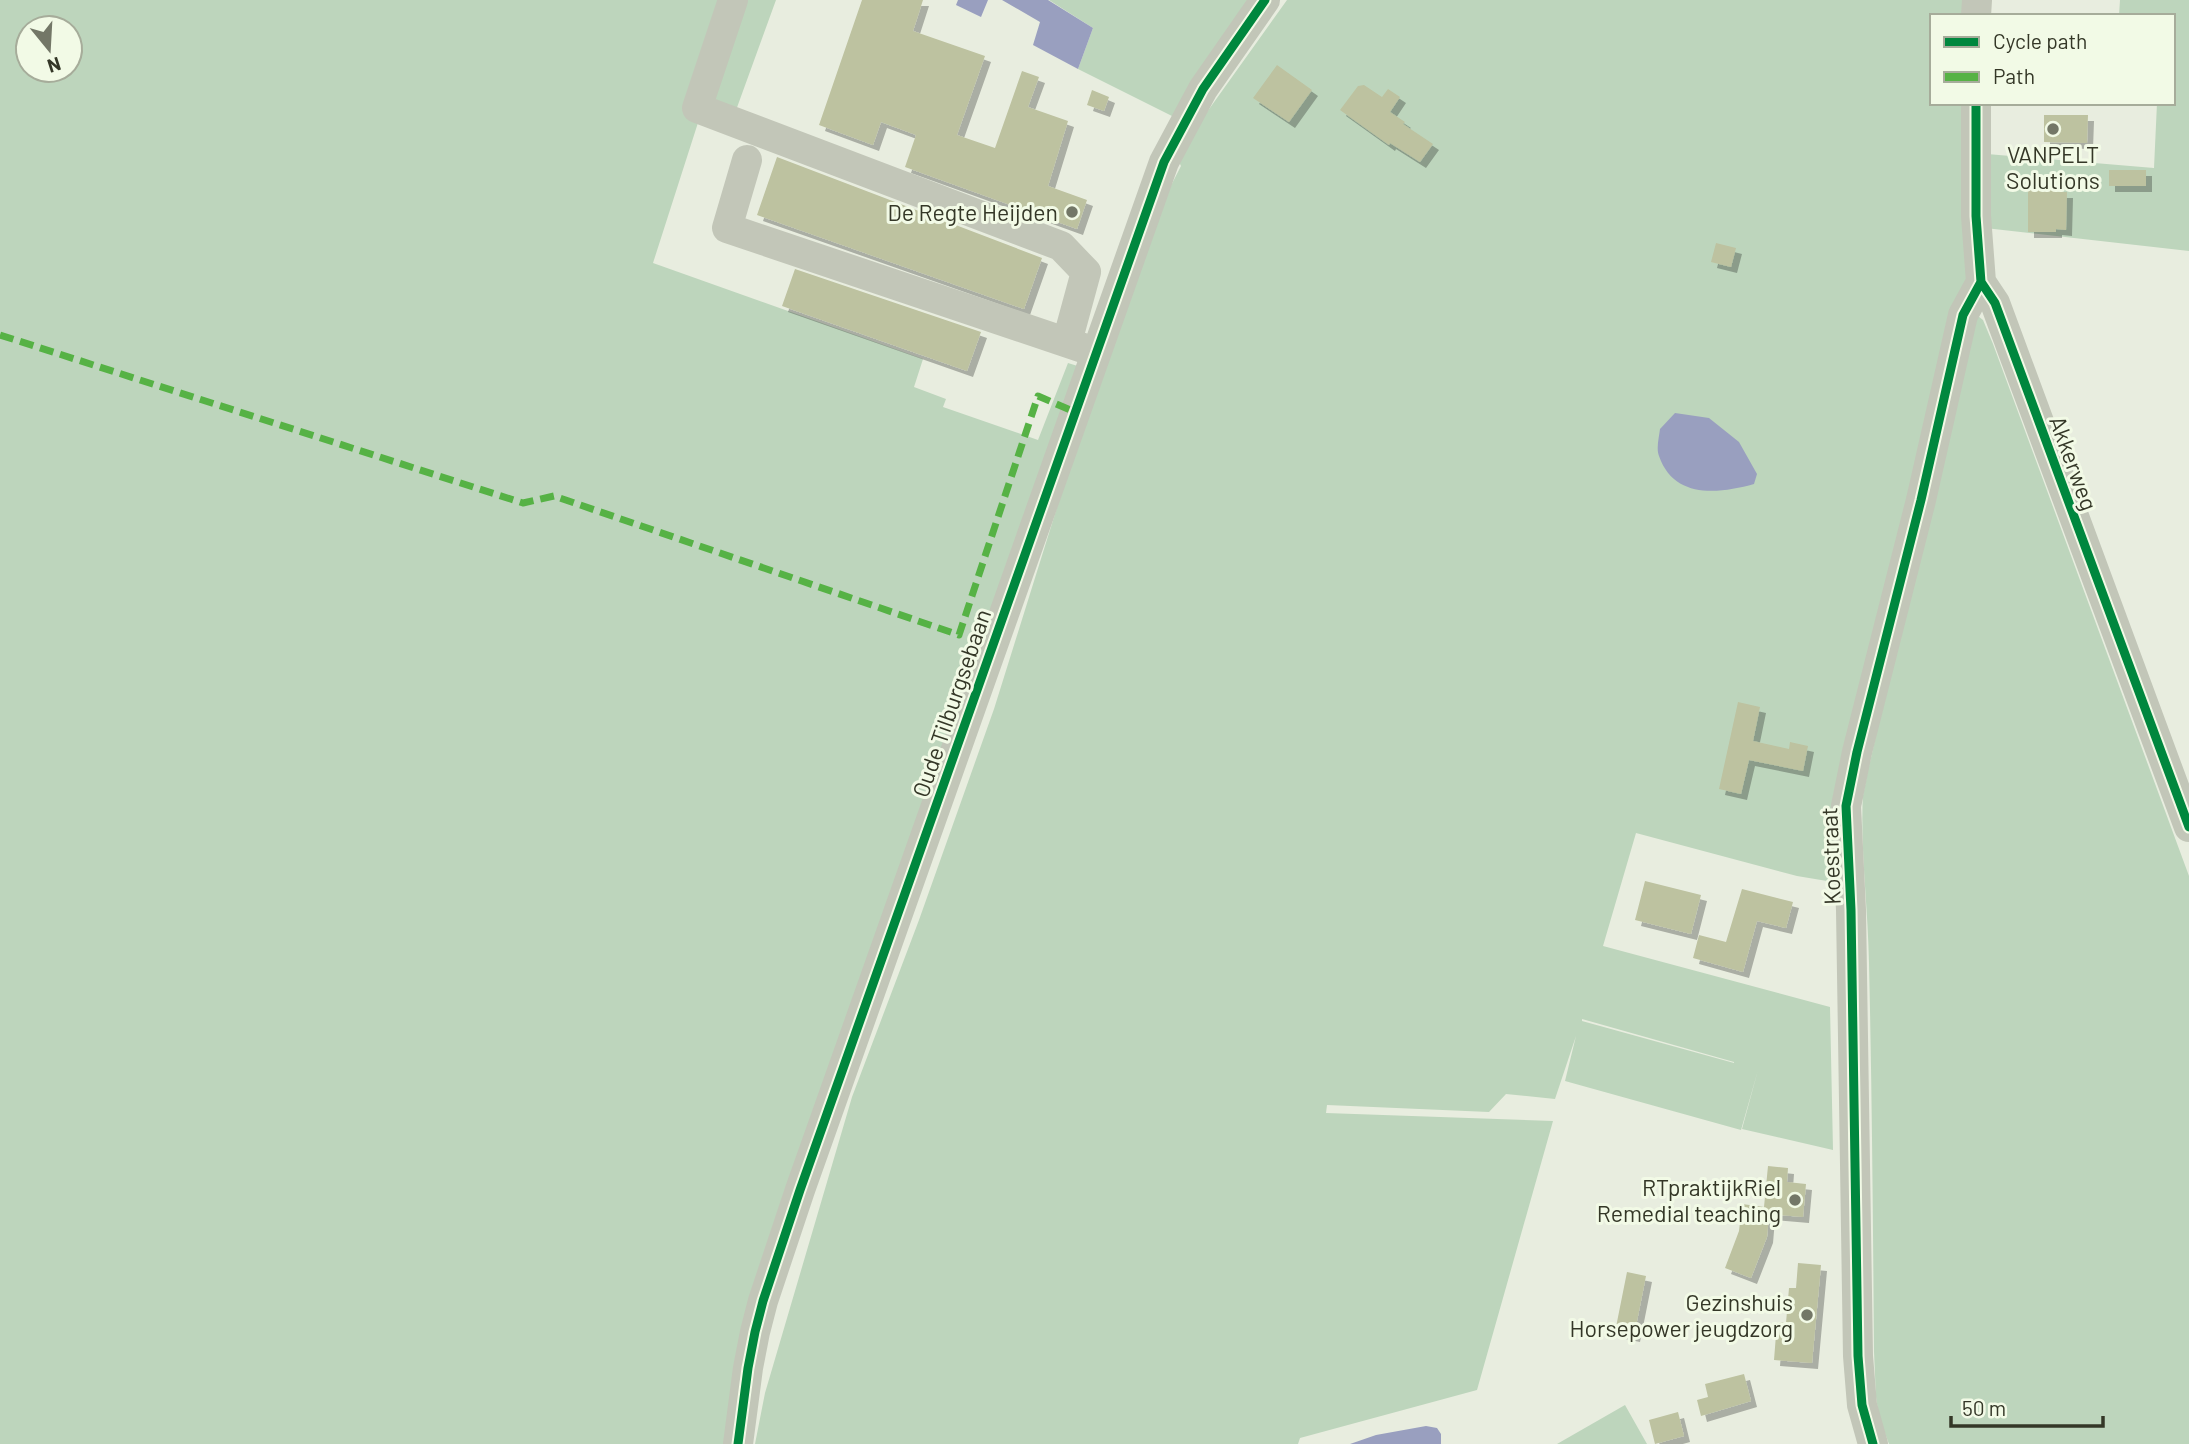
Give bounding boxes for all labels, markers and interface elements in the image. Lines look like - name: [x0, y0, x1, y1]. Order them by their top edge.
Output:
- north arrow: [14, 14, 84, 84]
- legend: [1930, 14, 2175, 105]
- text: Cycle path: [1993, 28, 2087, 53]
- text: N: [45, 53, 64, 79]
- text: Path: [1993, 63, 2035, 88]
- marker: VANPELT Solutions: [2045, 121, 2061, 137]
- place label: VANPELT Solutions: [2006, 140, 2100, 194]
- place label: De Regte Heijden: [887, 198, 1058, 226]
- marker: De Regte Heijden: [1064, 204, 1080, 220]
- street label: Akkerweg: [2044, 412, 2104, 514]
- street label: Oude Tilburgsebaan: [906, 605, 996, 801]
- street label: Koestraat: [1814, 807, 1846, 905]
- place label: RTpraktijkRiel Remedial teaching: [1597, 1173, 1781, 1227]
- marker: RTpraktijkRiel Remedial teaching: [1787, 1192, 1803, 1208]
- place label: Gezinshuis Horsepower jeugdzorg: [1570, 1288, 1793, 1342]
- marker: Gezinshuis Horsepower jeugdzorg: [1799, 1307, 1815, 1323]
- scale bar: [1951, 1384, 2103, 1428]
- text: 50 m: [1962, 1395, 2006, 1420]

